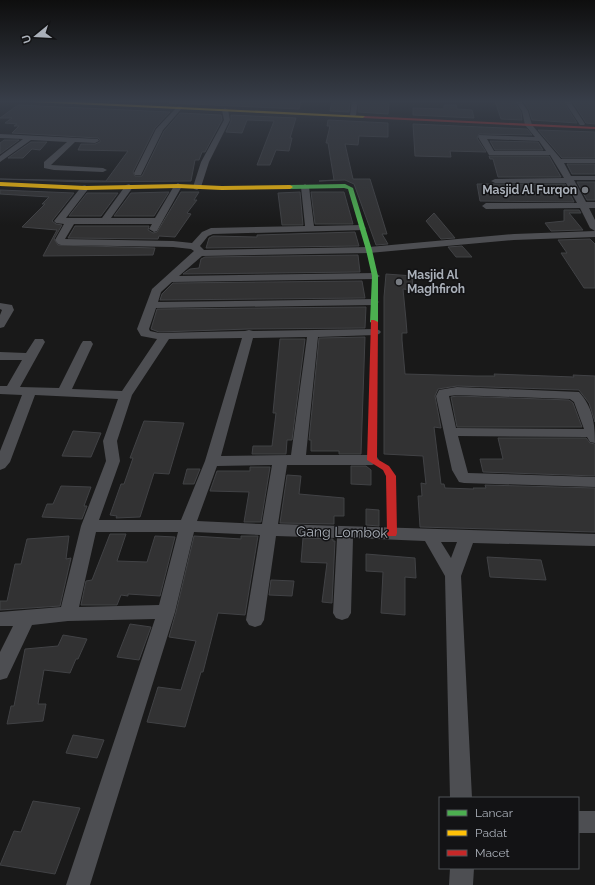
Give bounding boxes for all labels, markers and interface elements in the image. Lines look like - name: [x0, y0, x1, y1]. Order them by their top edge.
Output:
- north arrow: [16, 16, 56, 56]
- text: U: [20, 33, 34, 45]
- place label: Masjid Al Furqon: [482, 183, 577, 197]
- marker: Masjid Al Furqon: [580, 185, 590, 195]
- place label: Masjid Al Maghfiroh: [407, 268, 465, 296]
- marker: Masjid Al Maghfiroh: [394, 277, 404, 287]
- street label: Gang Lombok: [296, 523, 389, 541]
- legend: [439, 797, 579, 869]
- text: Lancar: [475, 806, 514, 820]
- text: Padat: [475, 826, 507, 840]
- text: Macet: [475, 846, 510, 860]

